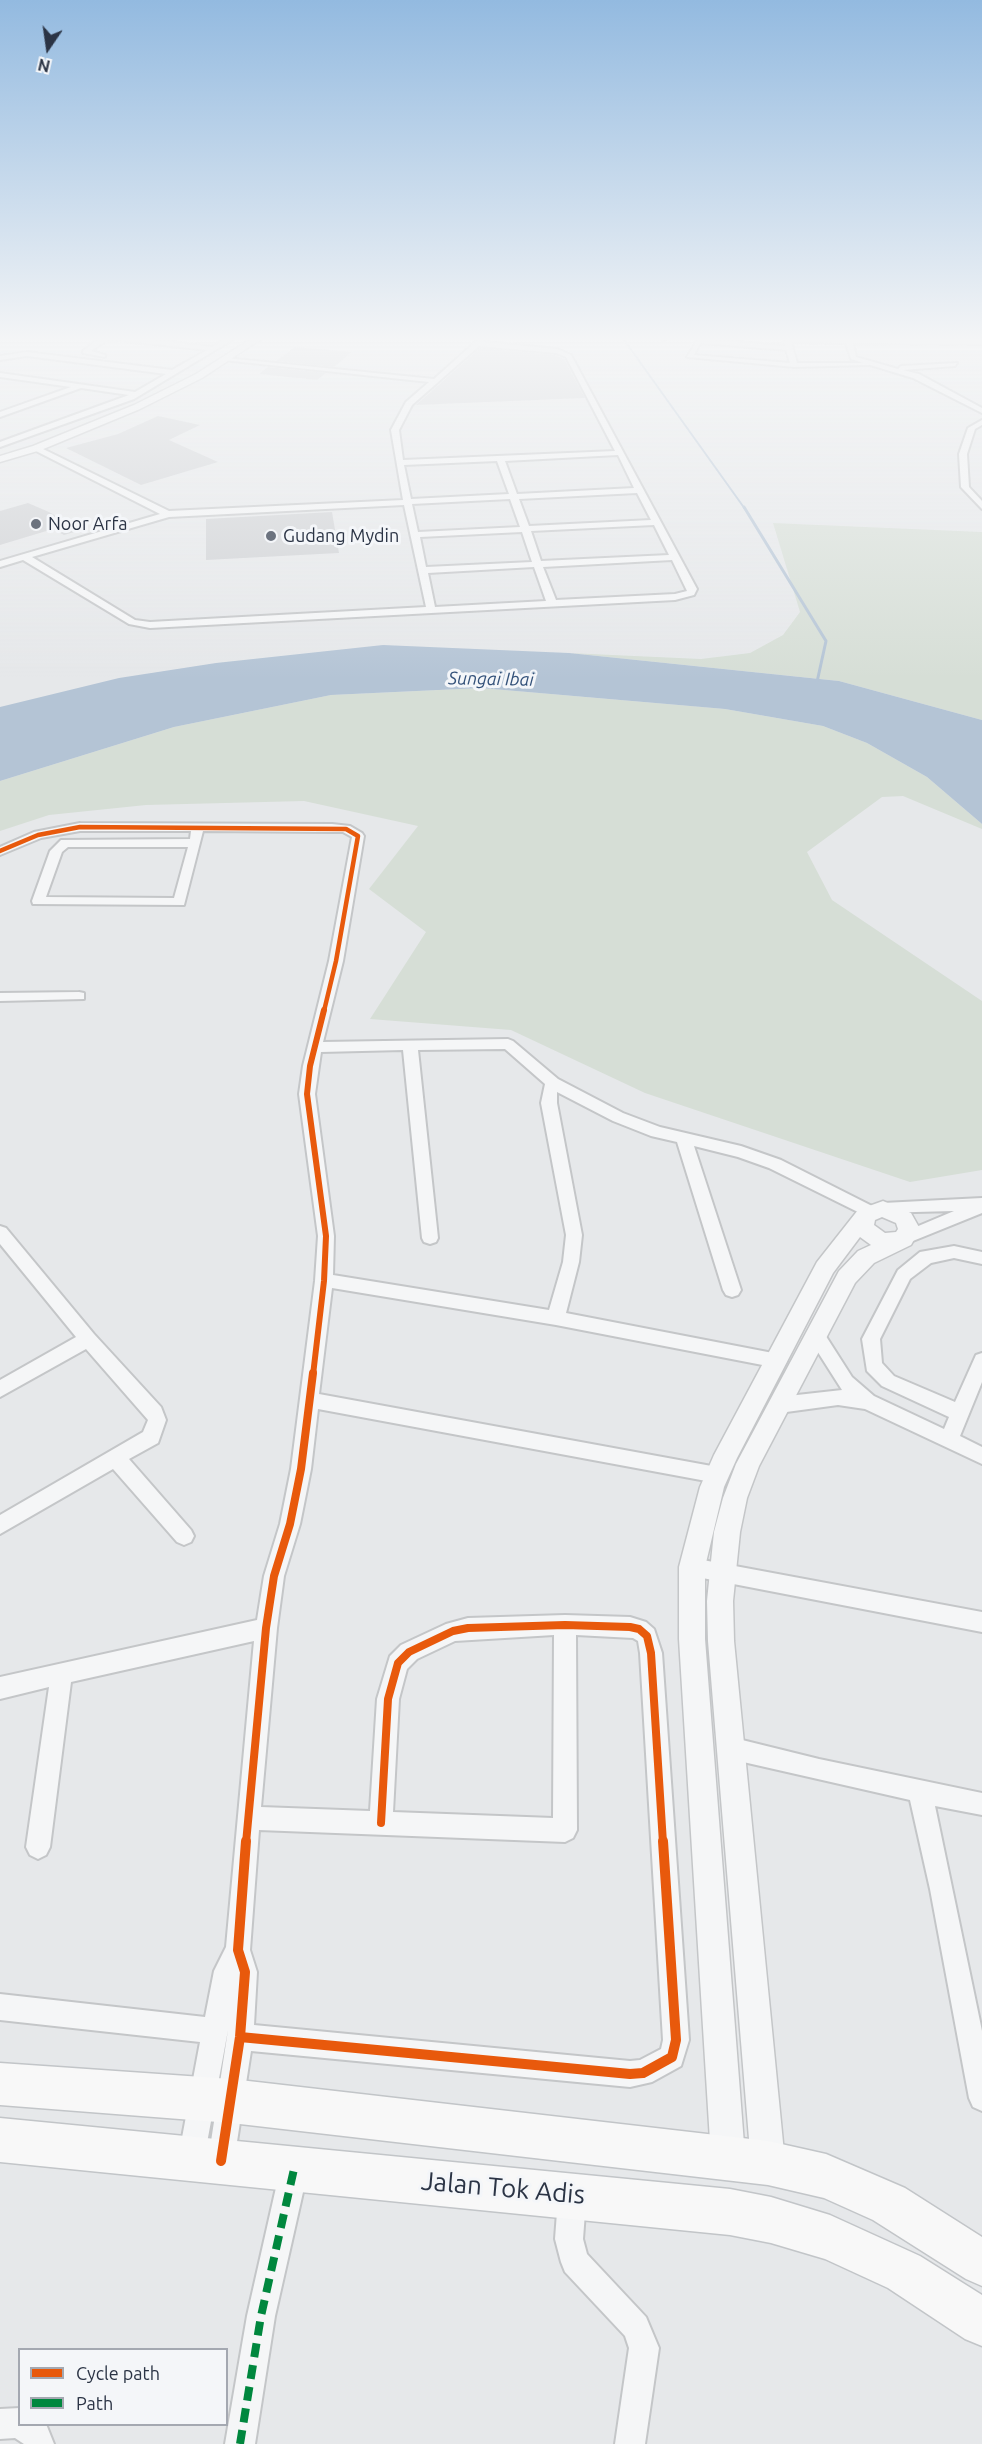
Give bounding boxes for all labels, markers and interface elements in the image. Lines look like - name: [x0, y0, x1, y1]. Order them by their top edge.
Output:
- north arrow: [18, 18, 78, 78]
- text: N: [36, 55, 52, 76]
- place label: Noor Arfa: [48, 513, 127, 535]
- marker: Noor Arfa: [29, 517, 43, 531]
- place label: Gudang Mydin: [283, 525, 399, 547]
- marker: Gudang Mydin: [264, 529, 278, 543]
- water label: Sungai Ibai: [448, 667, 534, 691]
- street label: Jalan Tok Adis: [420, 2165, 586, 2211]
- legend: [18, 2348, 228, 2426]
- text: Cycle path: [76, 2363, 160, 2383]
- text: Path: [76, 2393, 113, 2413]

